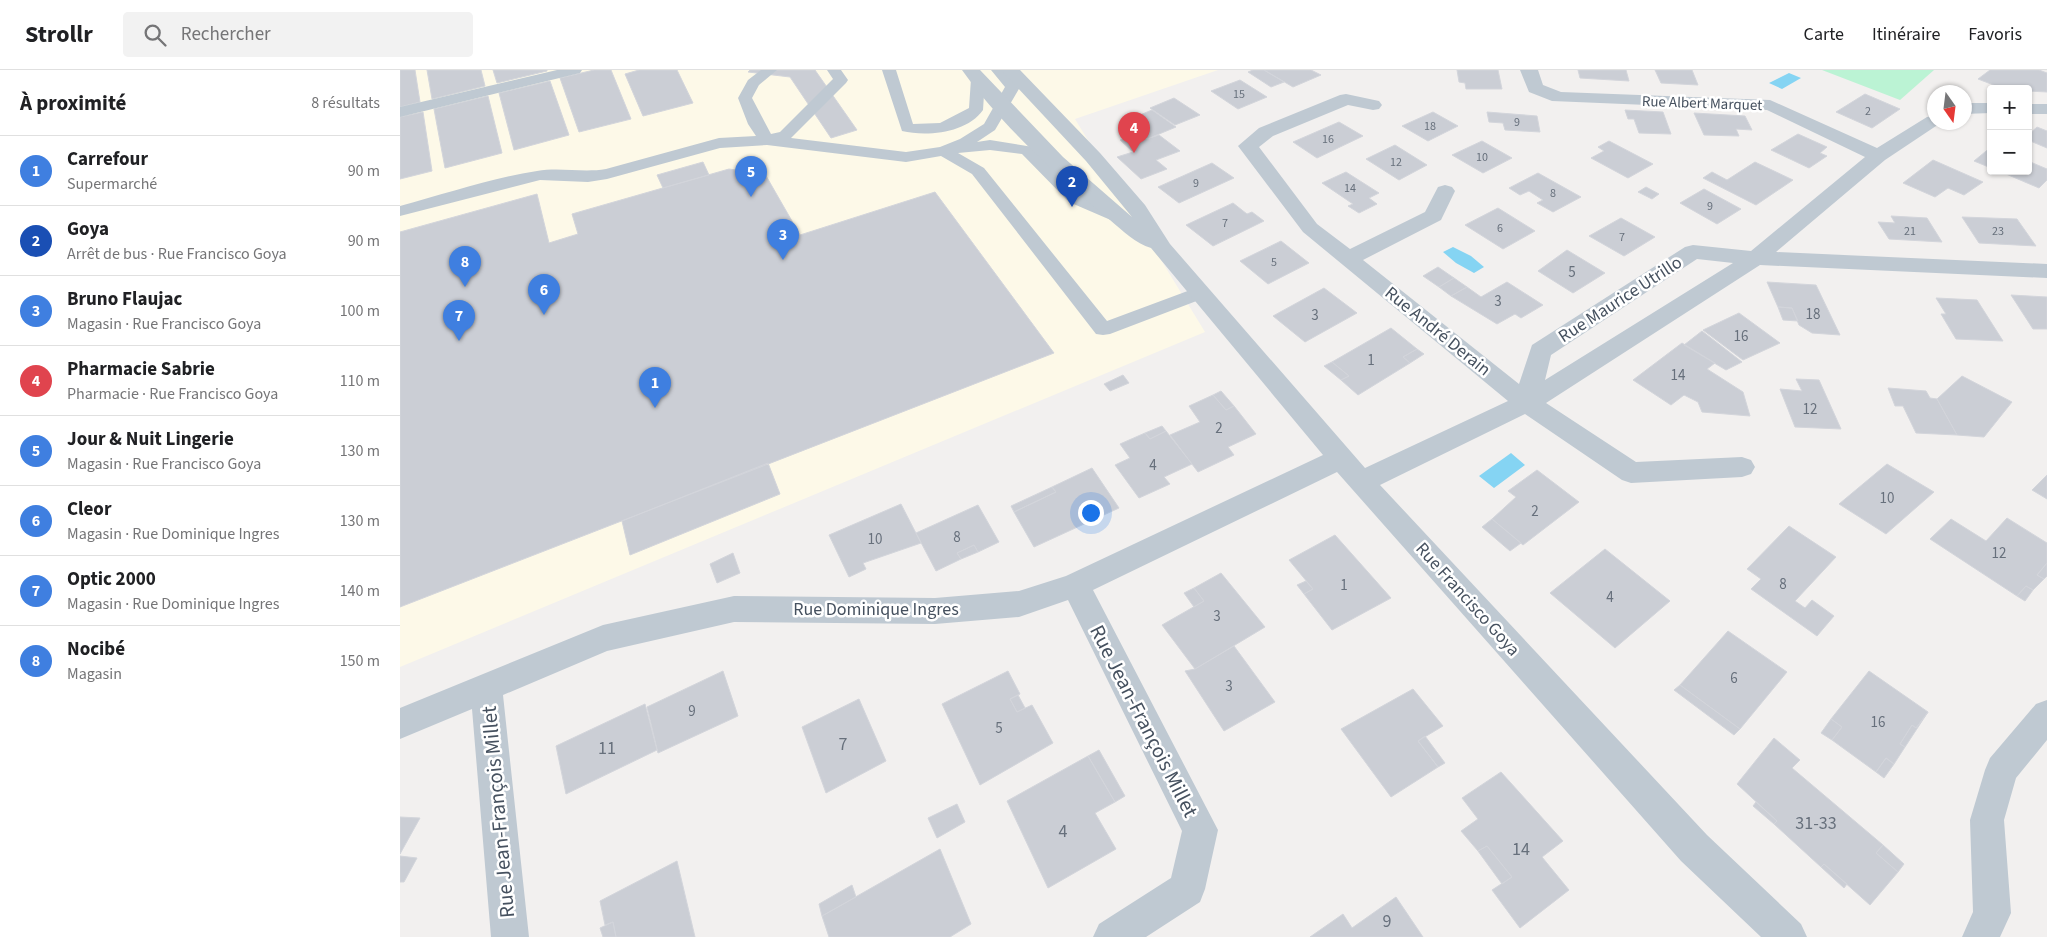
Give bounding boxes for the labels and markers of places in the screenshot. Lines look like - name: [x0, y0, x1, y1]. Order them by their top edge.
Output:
- pin: 4: [1118, 112, 1150, 153]
- pin: 5: [735, 156, 767, 197]
- pin: 2: [1056, 166, 1088, 207]
- pin: 3: [767, 219, 799, 260]
- pin: 8: [449, 246, 481, 287]
- pin: 6: [528, 274, 560, 315]
- pin: 7: [443, 300, 475, 341]
- pin: 1: [639, 367, 671, 408]

